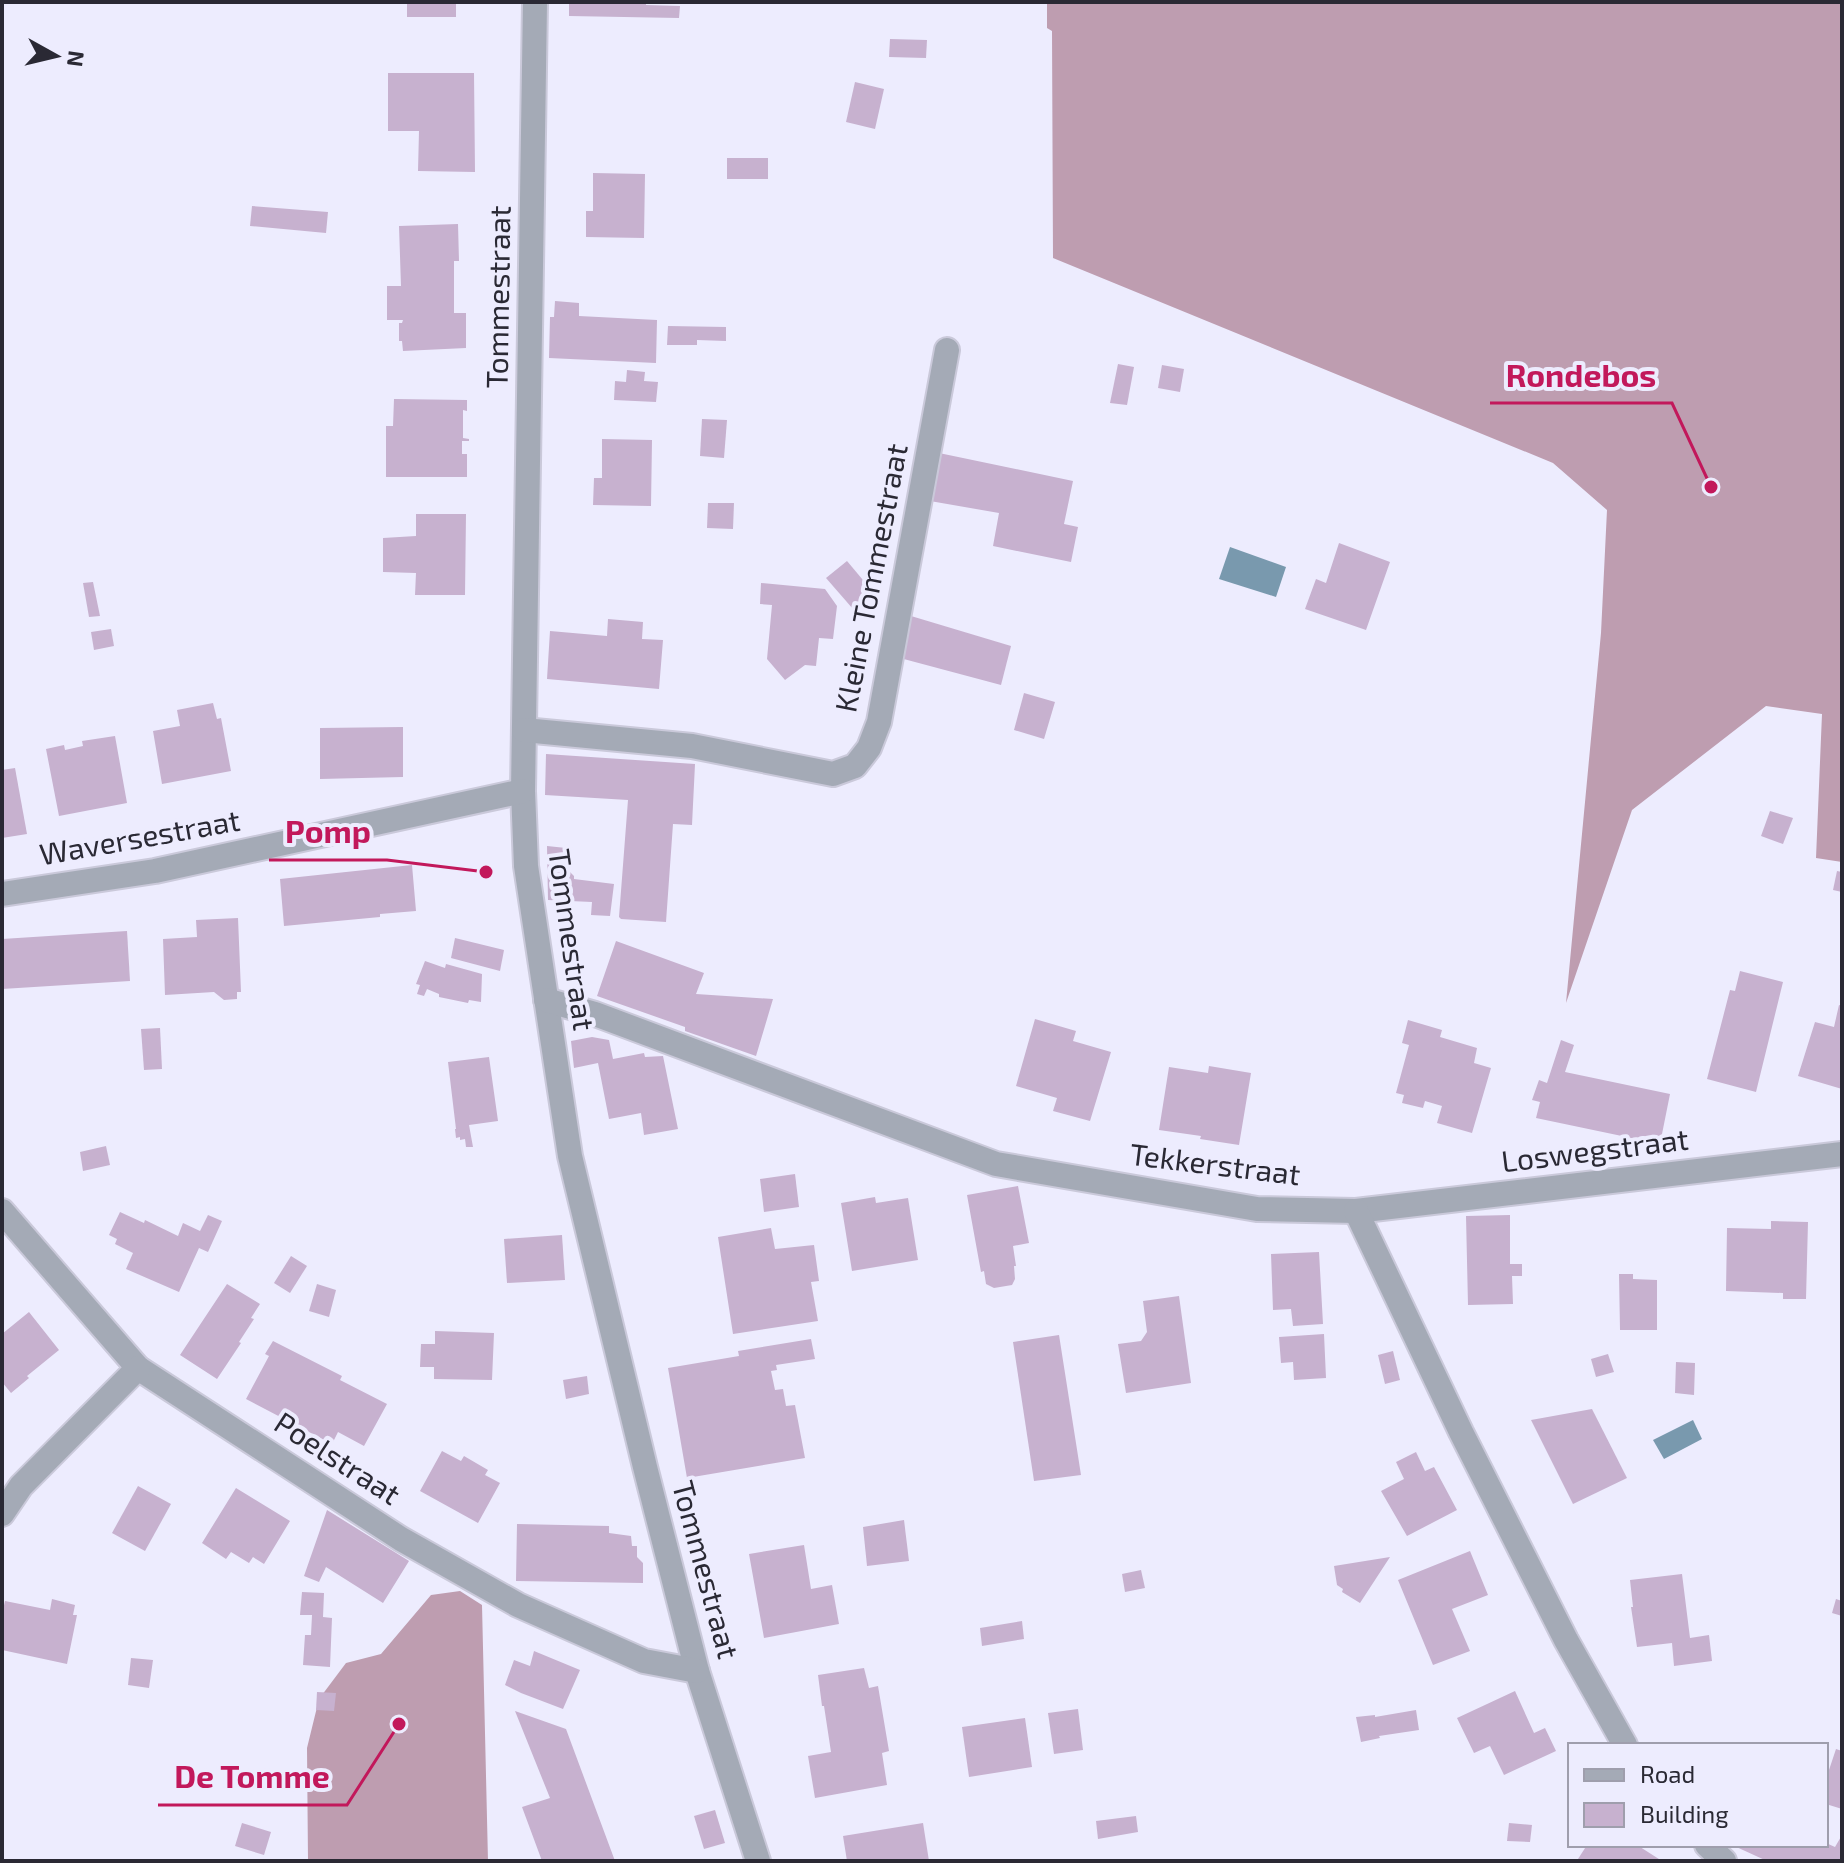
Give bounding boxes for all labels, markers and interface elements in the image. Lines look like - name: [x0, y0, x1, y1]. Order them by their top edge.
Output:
- north arrow: [16, 16, 96, 96]
- text: N: [63, 49, 91, 69]
- street label: Tommestraat: [477, 205, 517, 389]
- callout: Rondebos: [1490, 347, 1672, 403]
- text: Rondebos: [1506, 355, 1656, 393]
- street label: Kleine Tommestraat: [826, 440, 914, 715]
- street label: Waversestraat: [37, 801, 243, 871]
- callout: Pomp: [269, 804, 387, 860]
- text: Pomp: [285, 811, 371, 849]
- street label: Tommestraat: [542, 847, 604, 1033]
- street label: Loswegstraat: [1499, 1120, 1690, 1178]
- street label: Tekkerstraat: [1128, 1135, 1303, 1191]
- street label: Poelstraat: [268, 1403, 408, 1511]
- street label: Tommestraat: [666, 1477, 748, 1662]
- legend: [1568, 1743, 1828, 1847]
- callout: De Tomme: [158, 1749, 347, 1805]
- text: De Tomme: [174, 1756, 330, 1794]
- text: Road: [1640, 1759, 1695, 1788]
- text: Building: [1640, 1799, 1729, 1828]

